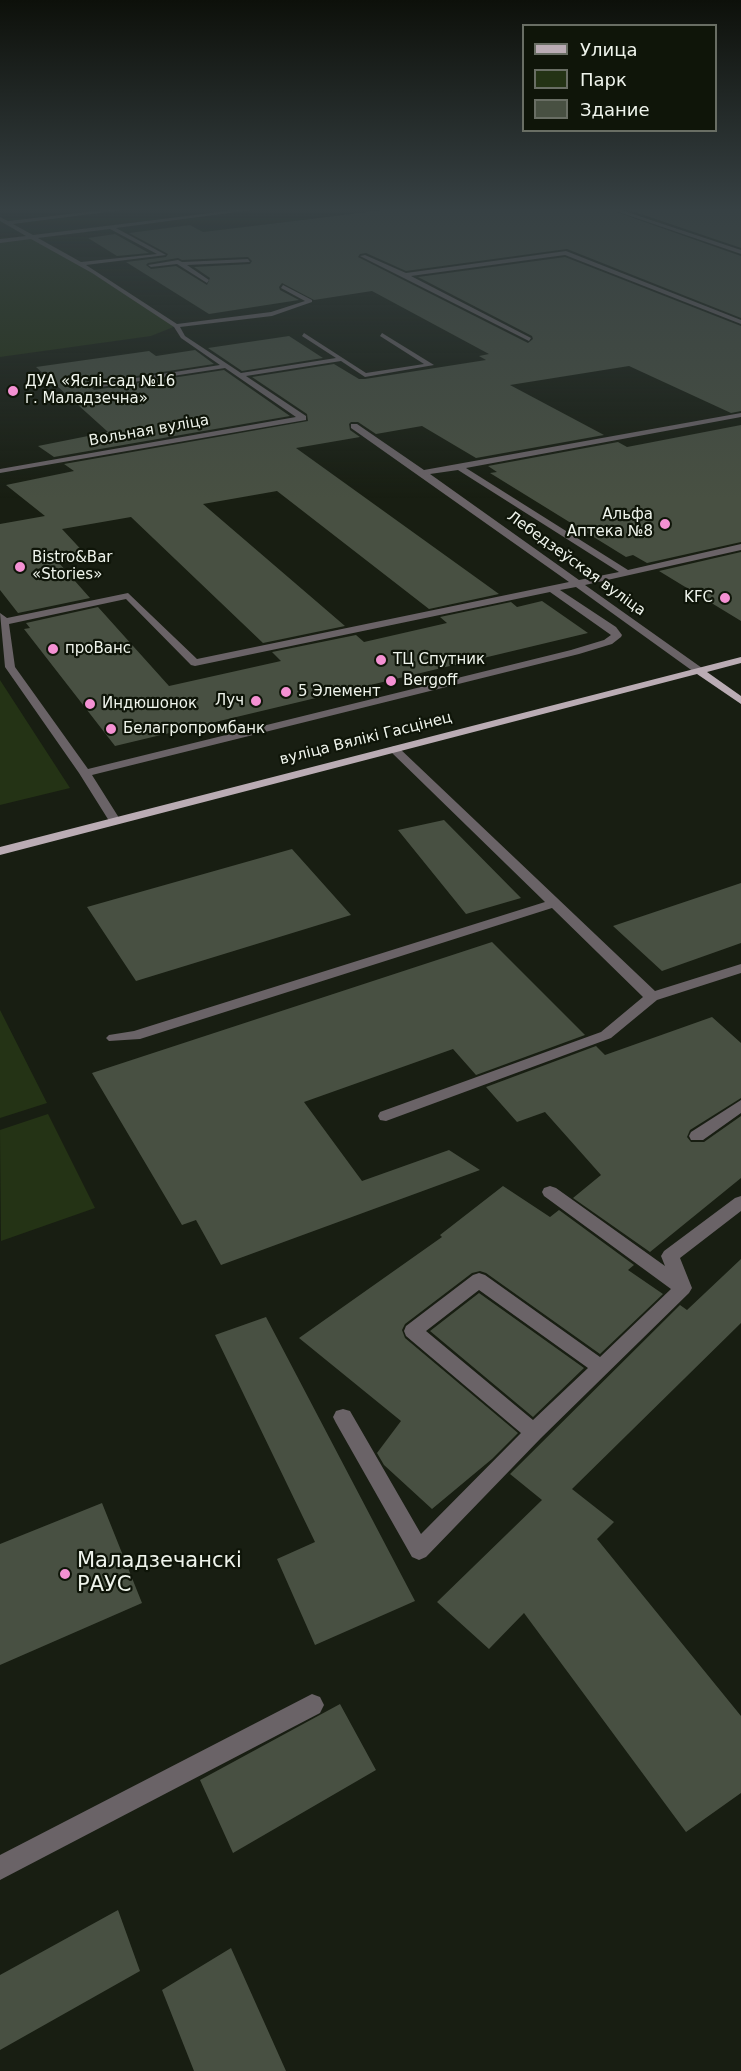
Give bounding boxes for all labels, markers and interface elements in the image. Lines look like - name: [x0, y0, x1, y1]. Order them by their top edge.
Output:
- legend: [522, 24, 717, 132]
- text: Улица: [580, 39, 637, 60]
- text: Парк: [580, 69, 627, 90]
- text: Здание: [580, 99, 650, 120]
- place label: ДУА «Яслі-сад №16 г. Маладзечна»: [25, 373, 175, 408]
- marker: ДУА «Яслі-сад №16 г. Маладзечна»: [6, 384, 20, 398]
- street label: Вольная вуліца: [88, 412, 210, 450]
- place label: Альфа Аптека №8: [567, 506, 653, 541]
- street label: Лебедзеўская вуліца: [503, 508, 649, 620]
- marker: Альфа Аптека №8: [658, 517, 672, 531]
- place label: Bistro&Bar «Stories»: [32, 549, 113, 584]
- marker: Bistro&Bar «Stories»: [13, 560, 27, 574]
- place label: KFC: [684, 589, 713, 607]
- marker: KFC: [718, 591, 732, 605]
- place label: проВанс: [65, 640, 131, 658]
- marker: проВанс: [46, 642, 60, 656]
- place label: ТЦ Спутник: [393, 651, 485, 669]
- marker: ТЦ Спутник: [374, 653, 388, 667]
- place label: Bergoff: [403, 672, 457, 690]
- marker: Bergoff: [384, 674, 398, 688]
- place label: 5 Элемент: [298, 683, 381, 701]
- marker: 5 Элемент: [279, 685, 293, 699]
- place label: Луч: [215, 692, 244, 710]
- marker: Луч: [249, 694, 263, 708]
- place label: Индюшонок: [102, 695, 197, 713]
- marker: Индюшонок: [83, 697, 97, 711]
- street label: вуліца Вялікі Гасцінец: [278, 709, 454, 769]
- place label: Белагропромбанк: [123, 720, 265, 738]
- marker: Белагропромбанк: [104, 722, 118, 736]
- place label: Маладзечанскі РАУС: [77, 1549, 242, 1599]
- marker: Маладзечанскі РАУС: [58, 1567, 72, 1581]

